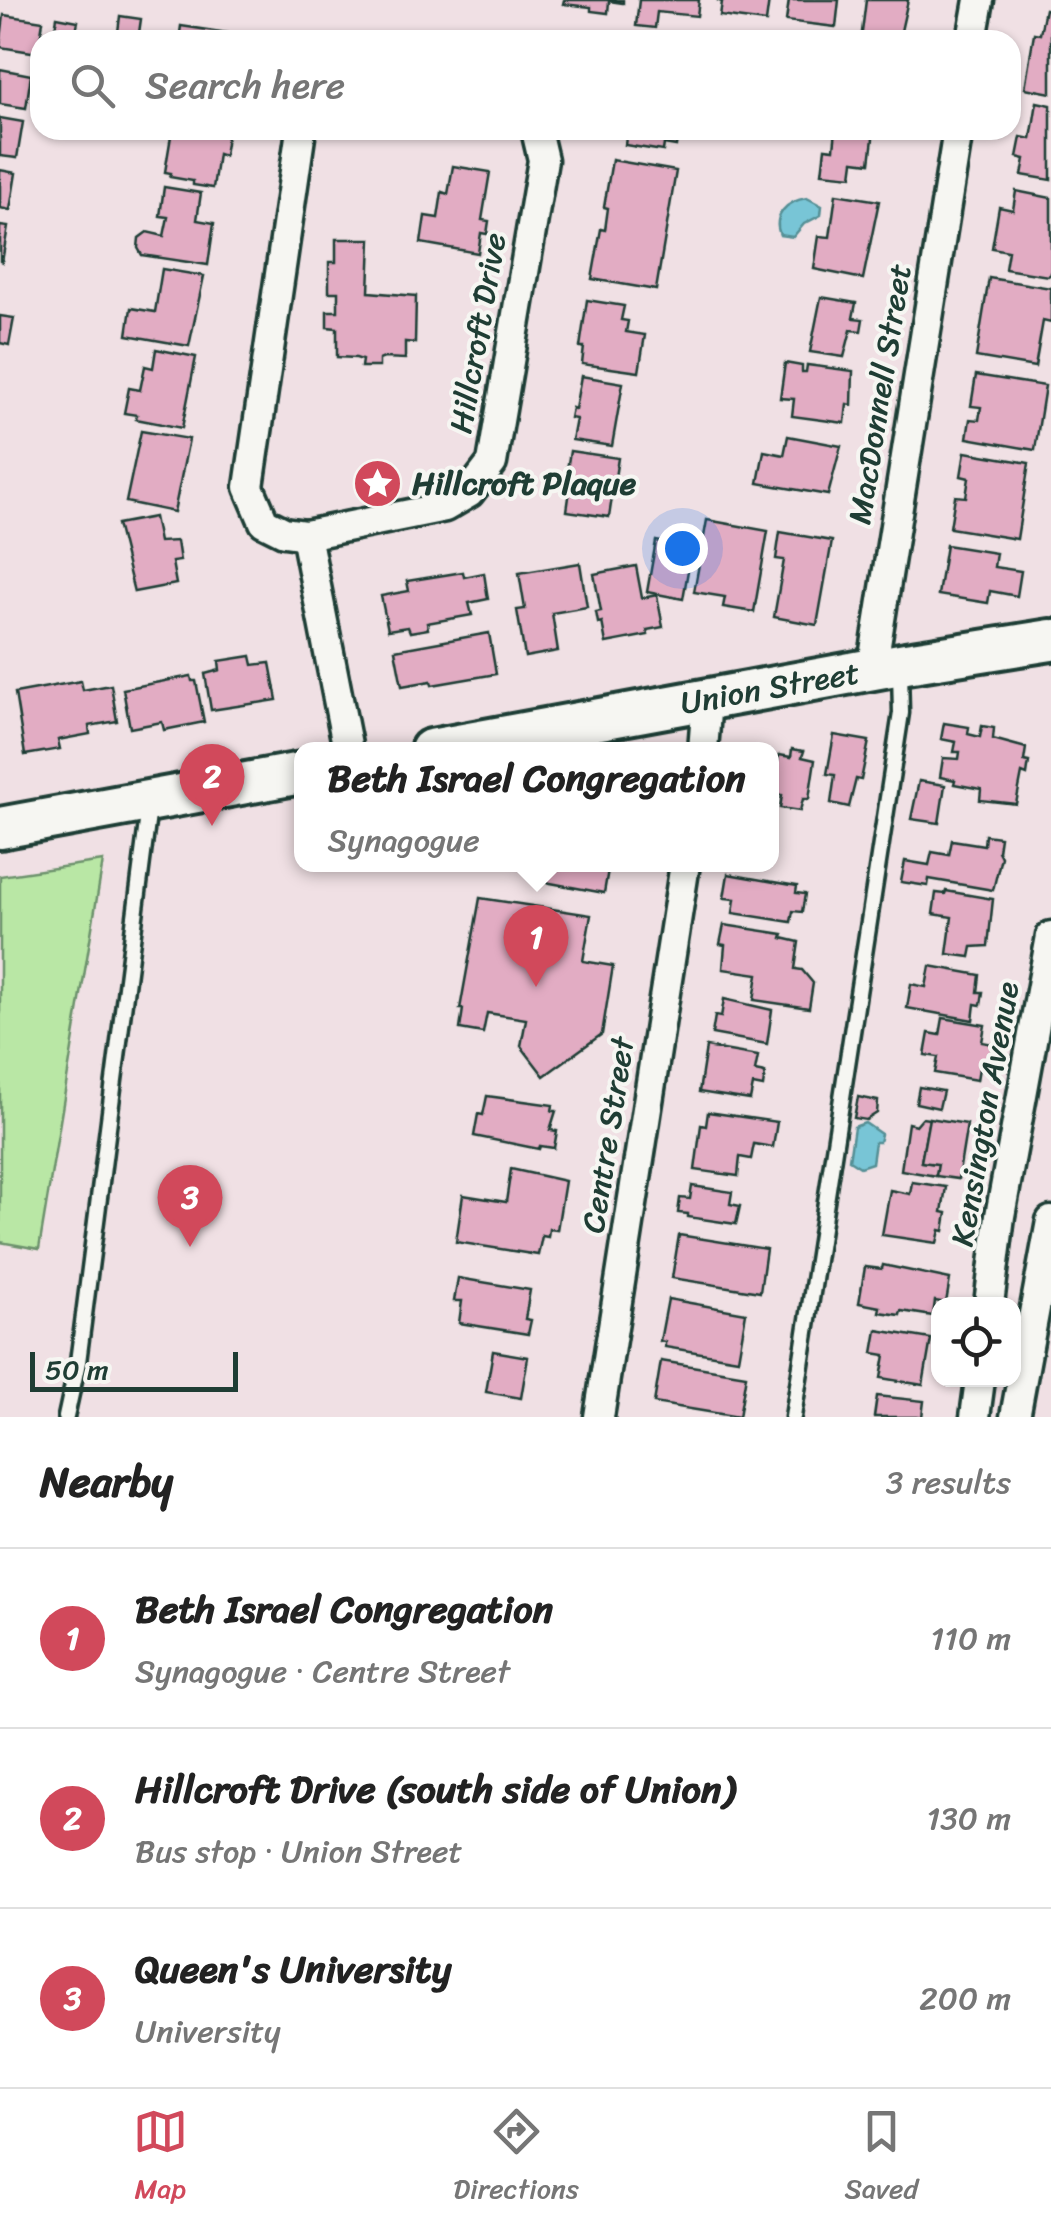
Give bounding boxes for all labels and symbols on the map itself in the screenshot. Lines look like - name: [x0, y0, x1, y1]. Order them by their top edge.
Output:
- street label: Hillcroft Drive: [432, 228, 524, 438]
- street label: MacDonnell Street: [831, 260, 929, 528]
- place label: Hillcroft Plaque: [412, 455, 637, 512]
- place icon: Hillcroft Plaque: [351, 457, 403, 509]
- your location: [657, 523, 708, 574]
- street label: Union Street: [676, 644, 864, 732]
- pin: 2: [180, 744, 244, 826]
- pin: 1: [504, 904, 568, 987]
- street label: Kensington Avenue: [934, 977, 1036, 1251]
- street label: Centre Street: [564, 1032, 652, 1237]
- pin: 3: [158, 1164, 222, 1247]
- scale bar: [30, 1347, 238, 1392]

